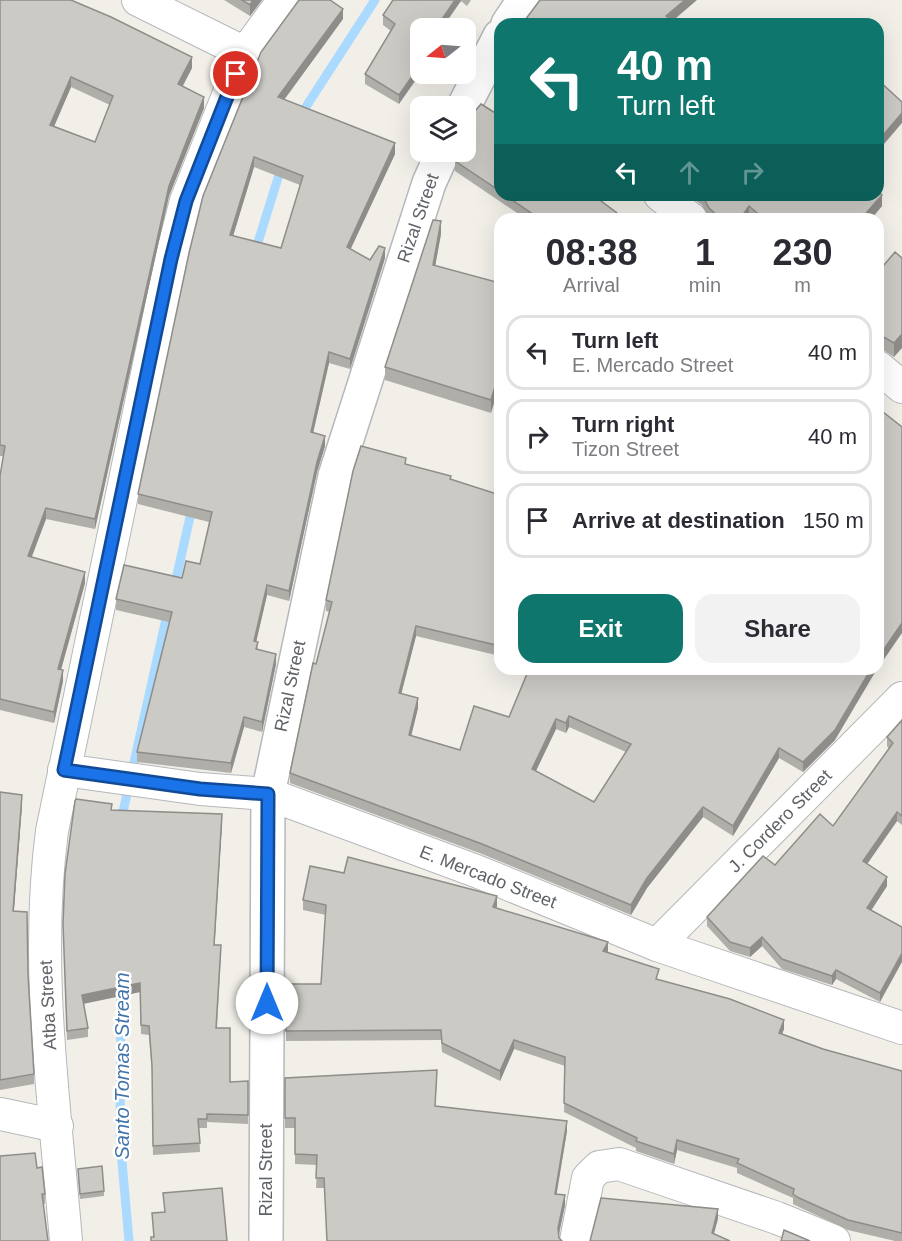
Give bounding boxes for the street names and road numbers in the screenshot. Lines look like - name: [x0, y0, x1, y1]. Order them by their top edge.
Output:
- street label: Rizal Street: [393, 171, 443, 265]
- street label: Rizal Street: [271, 638, 309, 734]
- street label: J. Cordero Street: [724, 765, 836, 877]
- street label: E. Mercado Street: [417, 842, 559, 912]
- street label: Atba Street: [36, 960, 60, 1050]
- street label: Rizal Street: [256, 1123, 276, 1217]

